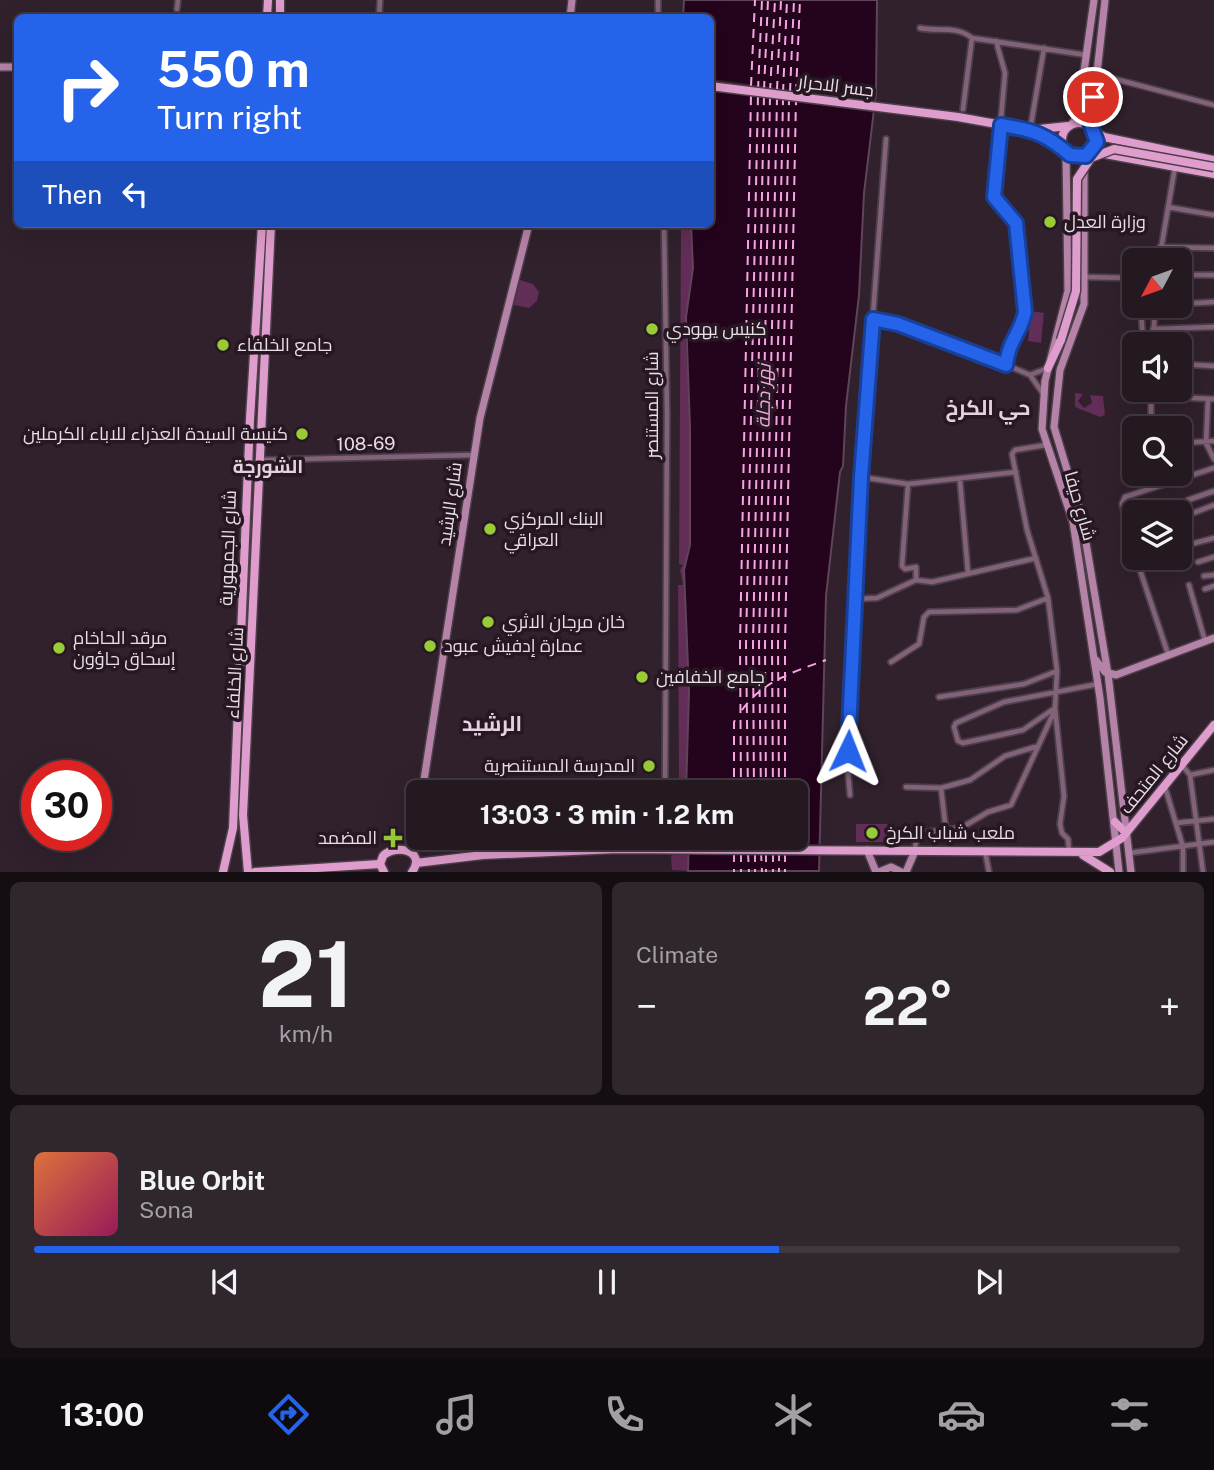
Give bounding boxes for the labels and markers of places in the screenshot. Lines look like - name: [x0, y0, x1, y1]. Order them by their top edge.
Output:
- pin: [1063, 67, 1123, 127]
- place label: وزارة العدل: [1064, 211, 1146, 233]
- marker: وزارة العدل: [1042, 214, 1058, 230]
- place label: كنيس يهودي: [666, 318, 767, 343]
- marker: كنيس يهودي: [644, 321, 660, 337]
- place label: جامع الخلفاء: [237, 334, 332, 357]
- marker: جامع الخلفاء: [215, 337, 231, 353]
- place label: كنيسة السيدة العذراء للاباء الكرملين: [23, 423, 288, 445]
- marker: كنيسة السيدة العذراء للاباء الكرملين: [294, 426, 310, 442]
- place label: البنك المركزي العراقي: [504, 508, 604, 554]
- marker: البنك المركزي العراقي: [482, 521, 498, 537]
- place label: خان مرجان الاثري: [502, 611, 625, 636]
- marker: خان مرجان الاثري: [480, 614, 496, 630]
- place label: مرقد الحاخام إسحاق جاؤون: [73, 627, 176, 671]
- place label: عمارة إدفيش عبود: [444, 635, 583, 657]
- marker: عمارة إدفيش عبود: [422, 638, 438, 654]
- marker: مرقد الحاخام إسحاق جاؤون: [51, 640, 67, 656]
- place label: جامع الخفافين: [656, 666, 765, 689]
- marker: جامع الخفافين: [634, 669, 650, 685]
- place label: المدرسة المستنصرية: [484, 755, 635, 777]
- marker: المدرسة المستنصرية: [641, 758, 657, 774]
- place label: ملعب شباب الكرخ: [886, 822, 1015, 845]
- marker: ملعب شباب الكرخ: [864, 825, 880, 841]
- place label: المضمد: [318, 827, 377, 848]
- marker: المضمد: [383, 828, 403, 848]

